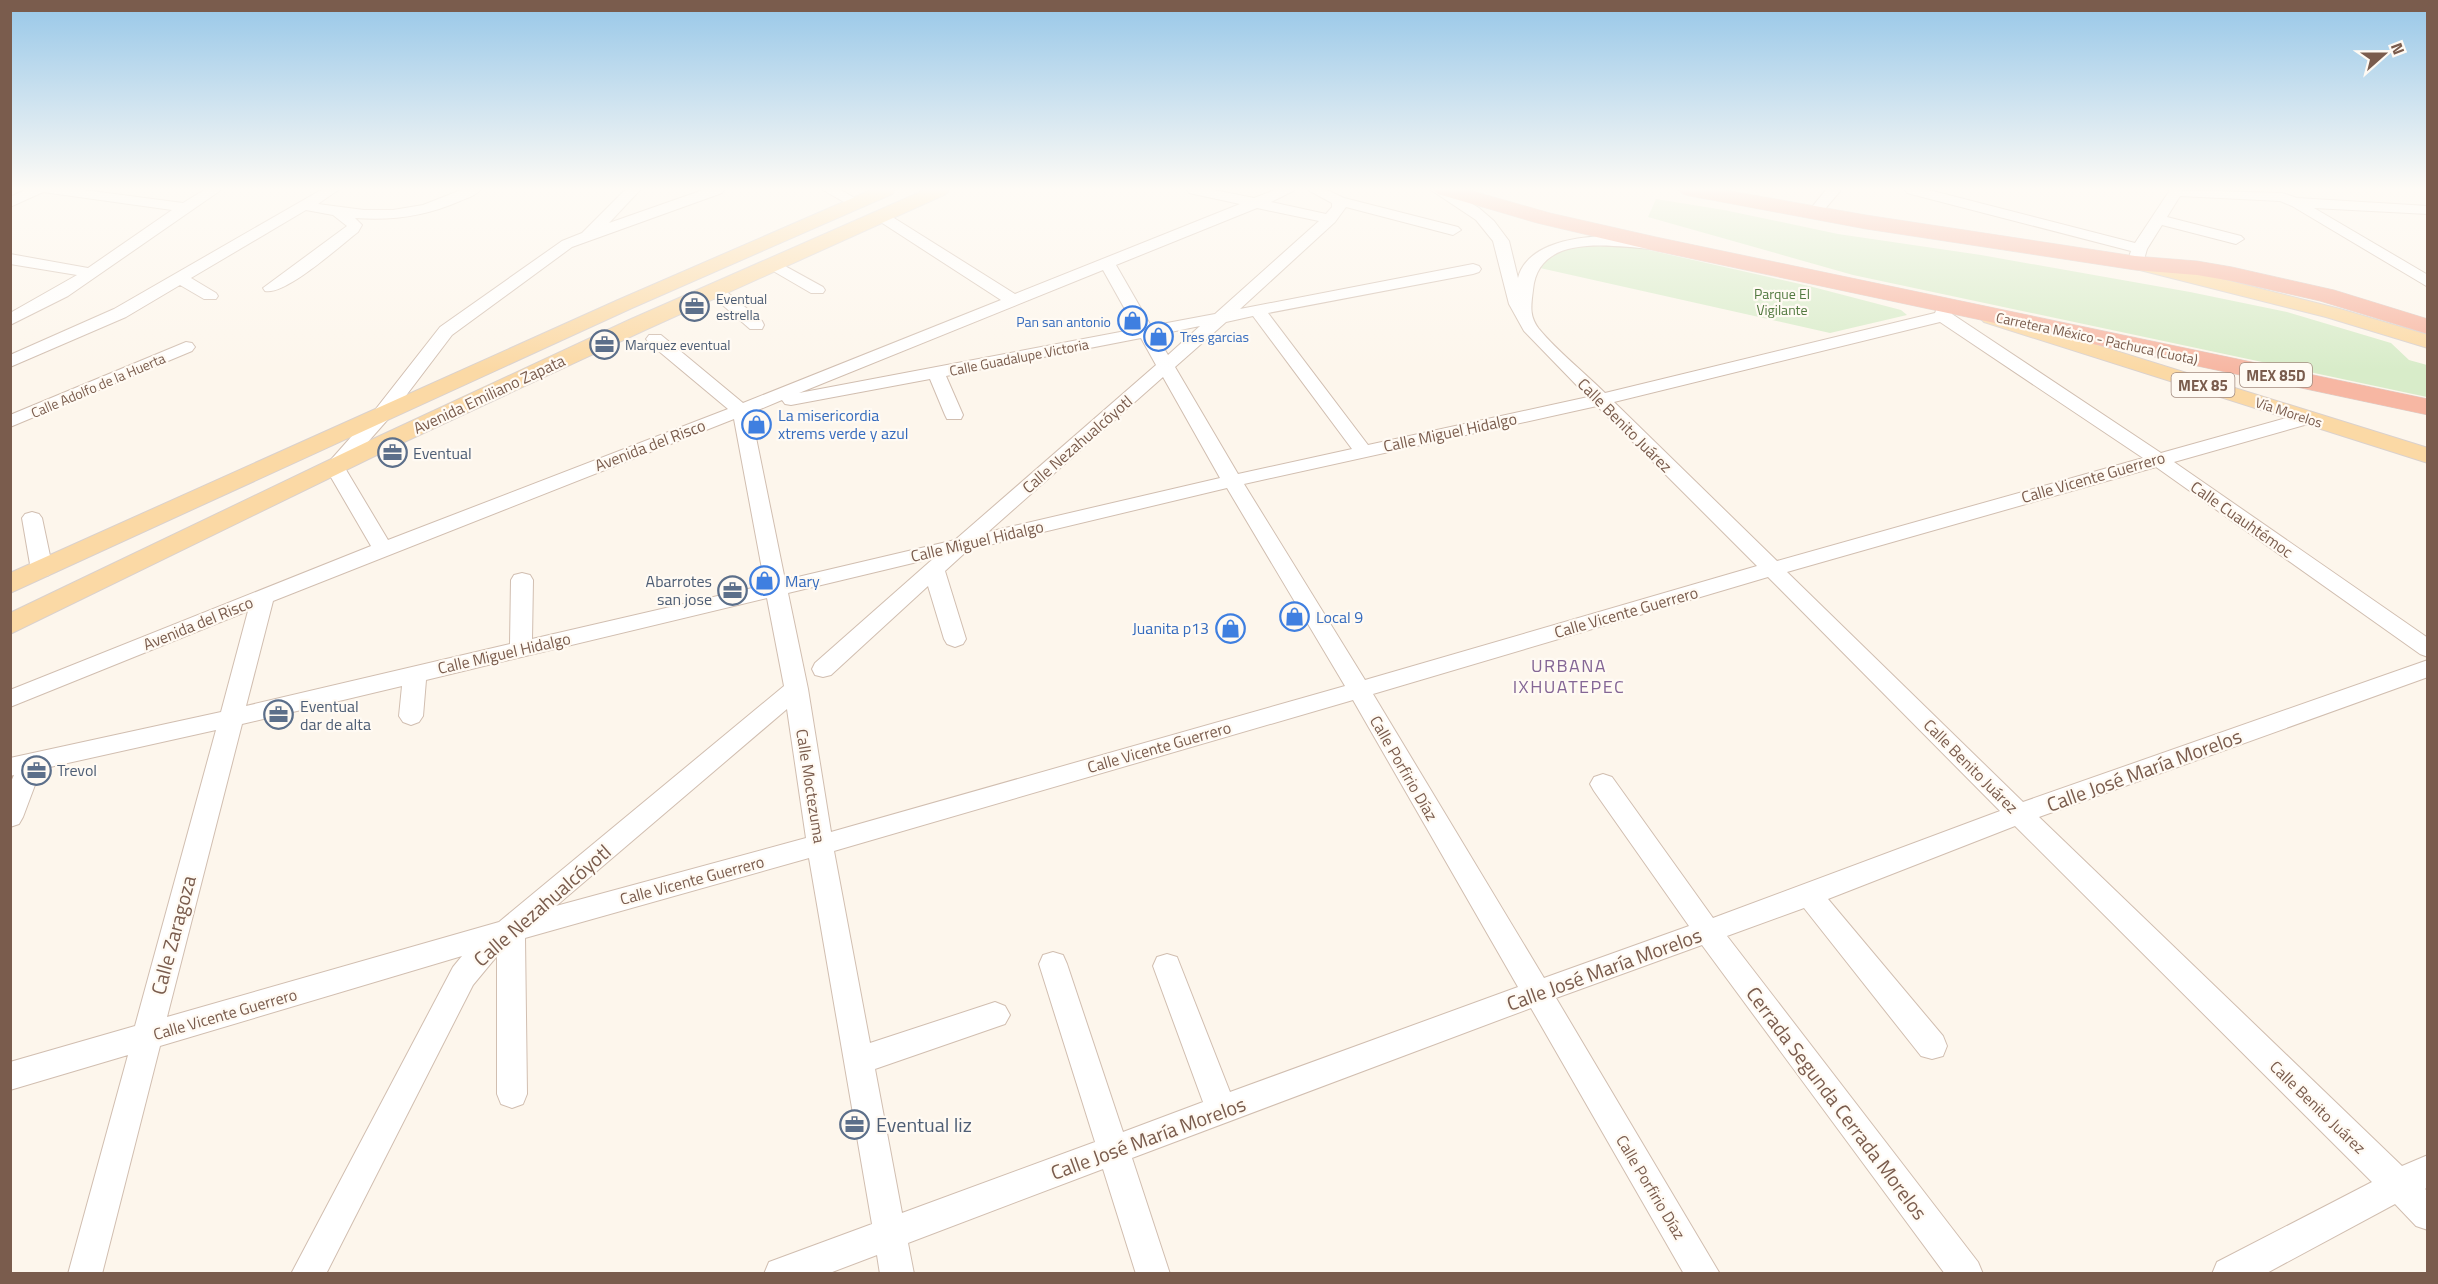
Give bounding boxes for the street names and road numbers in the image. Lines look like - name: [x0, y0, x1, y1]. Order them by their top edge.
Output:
- street label: Carretera México - Pachuca (Cuota): [1994, 306, 2200, 370]
- street label: Calle Guadalupe Victoria: [948, 333, 1090, 381]
- street label: Calle Adolfo de la Huerta: [28, 347, 168, 423]
- street label: Avenida Emiliano Zapata: [409, 348, 569, 440]
- road number: MEX 85D: [2240, 363, 2312, 387]
- street label: Calle Benito Juárez: [1572, 372, 1678, 478]
- road number: MEX 85: [2172, 373, 2234, 397]
- street label: Calle Nezahualcóyotl: [1017, 389, 1137, 499]
- street label: Vía Morelos: [2253, 391, 2325, 433]
- street label: Calle Miguel Hidalgo: [1381, 406, 1519, 458]
- street label: Avenida del Risco: [591, 413, 709, 477]
- street label: Calle Vicente Guerrero: [2018, 445, 2168, 509]
- street label: Calle Cuauhtémoc: [2186, 475, 2298, 563]
- street label: Calle Miguel Hidalgo: [908, 514, 1046, 568]
- street label: Calle Vicente Guerrero: [1551, 580, 1701, 644]
- street label: Avenida del Risco: [139, 590, 257, 656]
- street label: Calle Miguel Hidalgo: [435, 626, 573, 680]
- street label: Calle Porfirio Díaz: [1364, 711, 1444, 825]
- street label: Calle Benito Juárez: [1918, 713, 2024, 819]
- street label: Calle Vicente Guerrero: [1084, 715, 1234, 779]
- street label: Calle José María Morelos: [2042, 720, 2246, 820]
- street label: Calle Moctezuma: [790, 727, 832, 845]
- street label: Calle Nezahualcóyotl: [466, 836, 618, 974]
- street label: Calle Vicente Guerrero: [617, 849, 767, 911]
- street label: Calle Zaragoza: [142, 872, 204, 998]
- street label: Calle José María Morelos: [1502, 919, 1706, 1019]
- street label: Cerrada Segunda Cerrada Morelos: [1739, 980, 1935, 1226]
- street label: Calle Vicente Guerrero: [150, 982, 300, 1046]
- street label: Calle Benito Juárez: [2265, 1055, 2371, 1159]
- street label: Calle José María Morelos: [1046, 1088, 1250, 1188]
- street label: Calle Porfirio Díaz: [1610, 1130, 1692, 1244]

